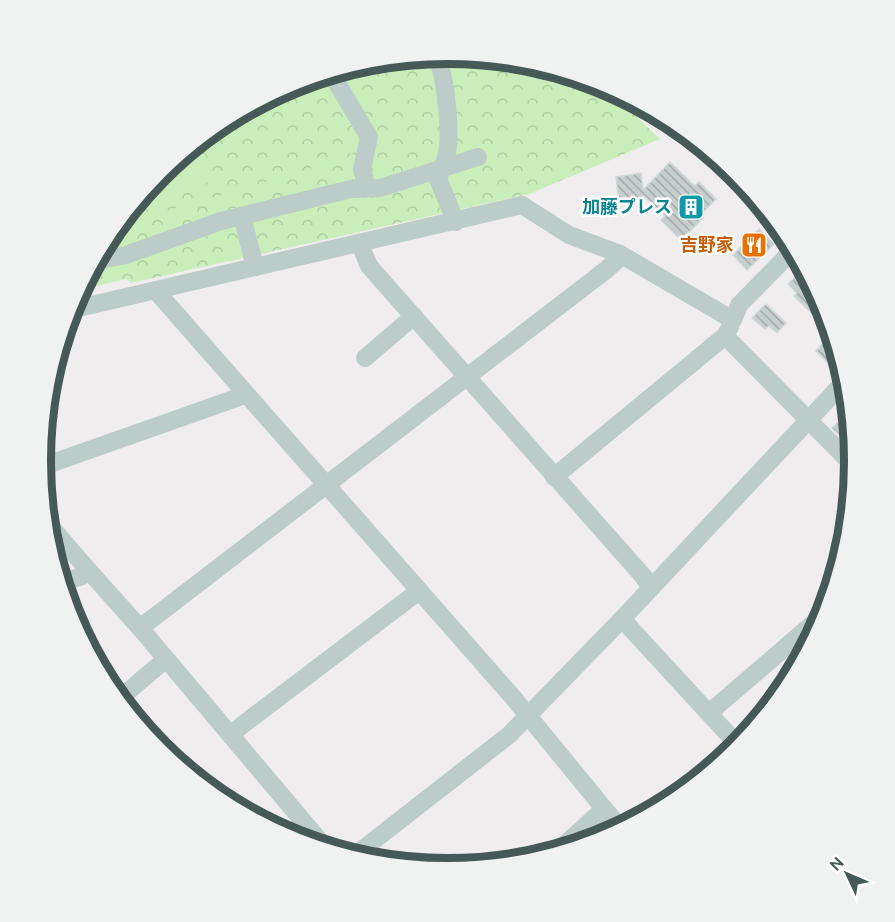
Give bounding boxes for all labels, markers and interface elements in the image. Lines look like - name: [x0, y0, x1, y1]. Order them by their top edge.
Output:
- building icon: 加藤プレス: [676, 192, 706, 222]
- place label: 加藤プレス: [582, 196, 672, 216]
- restaurant icon: 吉野家: [739, 230, 769, 260]
- place label: 吉野家: [680, 234, 734, 254]
- north arrow: [817, 844, 877, 904]
- text: N: [826, 853, 847, 874]

